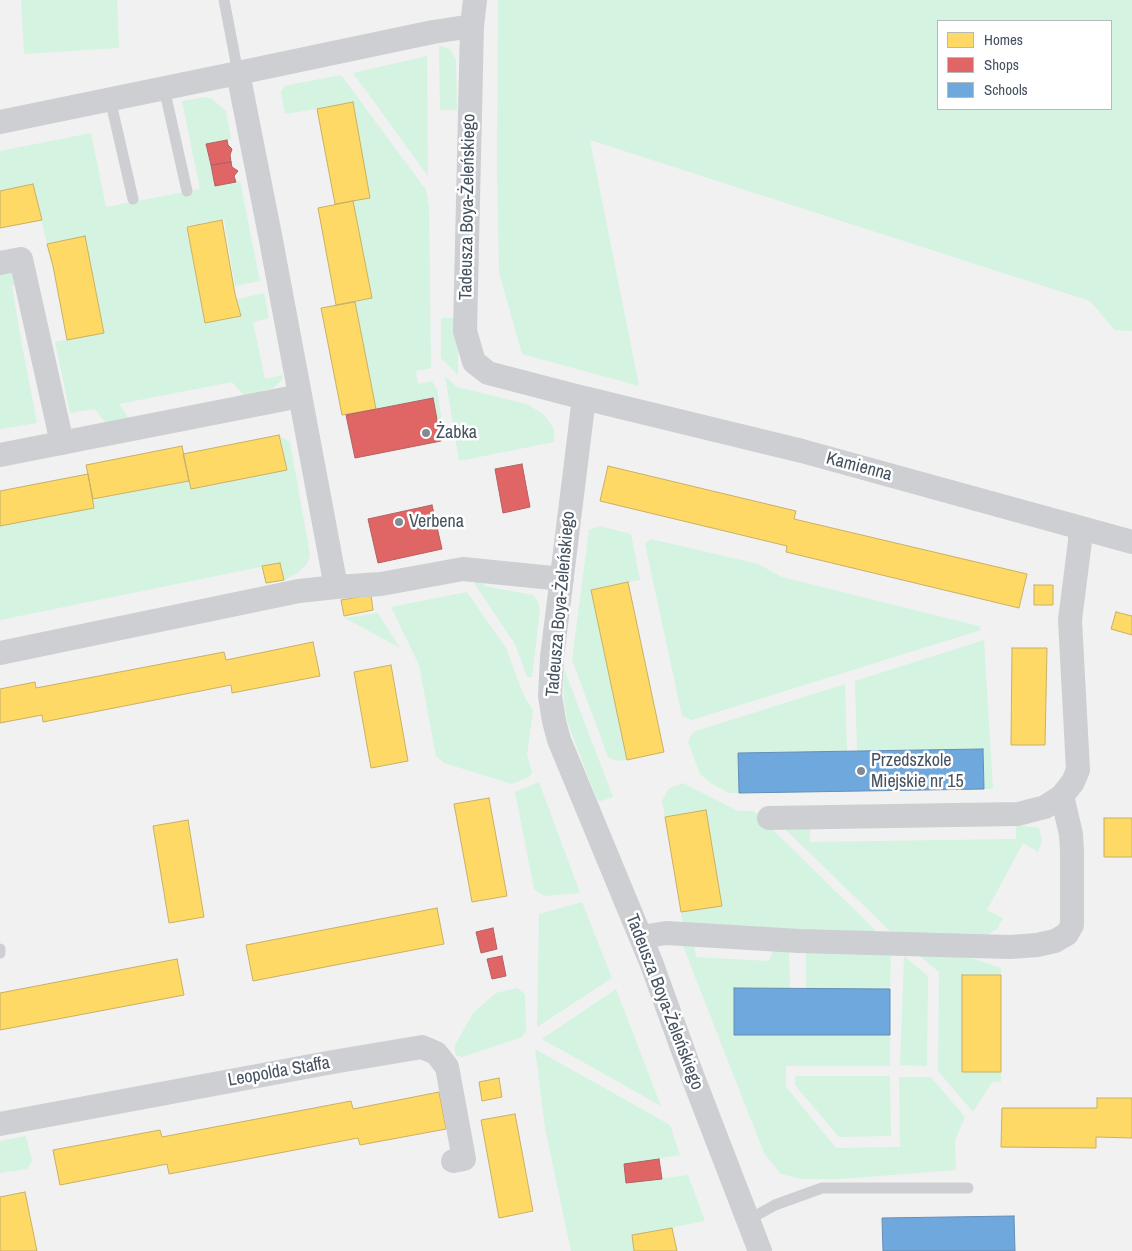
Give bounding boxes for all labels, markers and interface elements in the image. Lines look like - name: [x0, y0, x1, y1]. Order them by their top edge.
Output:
- legend: [937, 20, 1112, 110]
- text: Homes: [984, 29, 1023, 50]
- text: Shops: [984, 54, 1019, 75]
- text: Schools: [984, 79, 1028, 100]
- street label: Tadeusza Boya-Żeleńskiego: [456, 114, 480, 300]
- place label: Żabka: [436, 422, 477, 444]
- marker: Żabka: [420, 427, 432, 439]
- street label: Kamienna: [824, 448, 894, 486]
- street label: Tadeusza Boya-Żeleńskiego: [542, 510, 580, 698]
- place label: Verbena: [409, 511, 464, 533]
- marker: Verbena: [393, 516, 405, 528]
- place label: Przedszkole Miejskie nr 15: [871, 750, 964, 792]
- marker: Przedszkole Miejskie nr 15: [855, 765, 867, 777]
- street label: Tadeusza Boya-Żeleńskiego: [620, 911, 708, 1093]
- street label: Leopolda Staffa: [226, 1052, 332, 1092]

